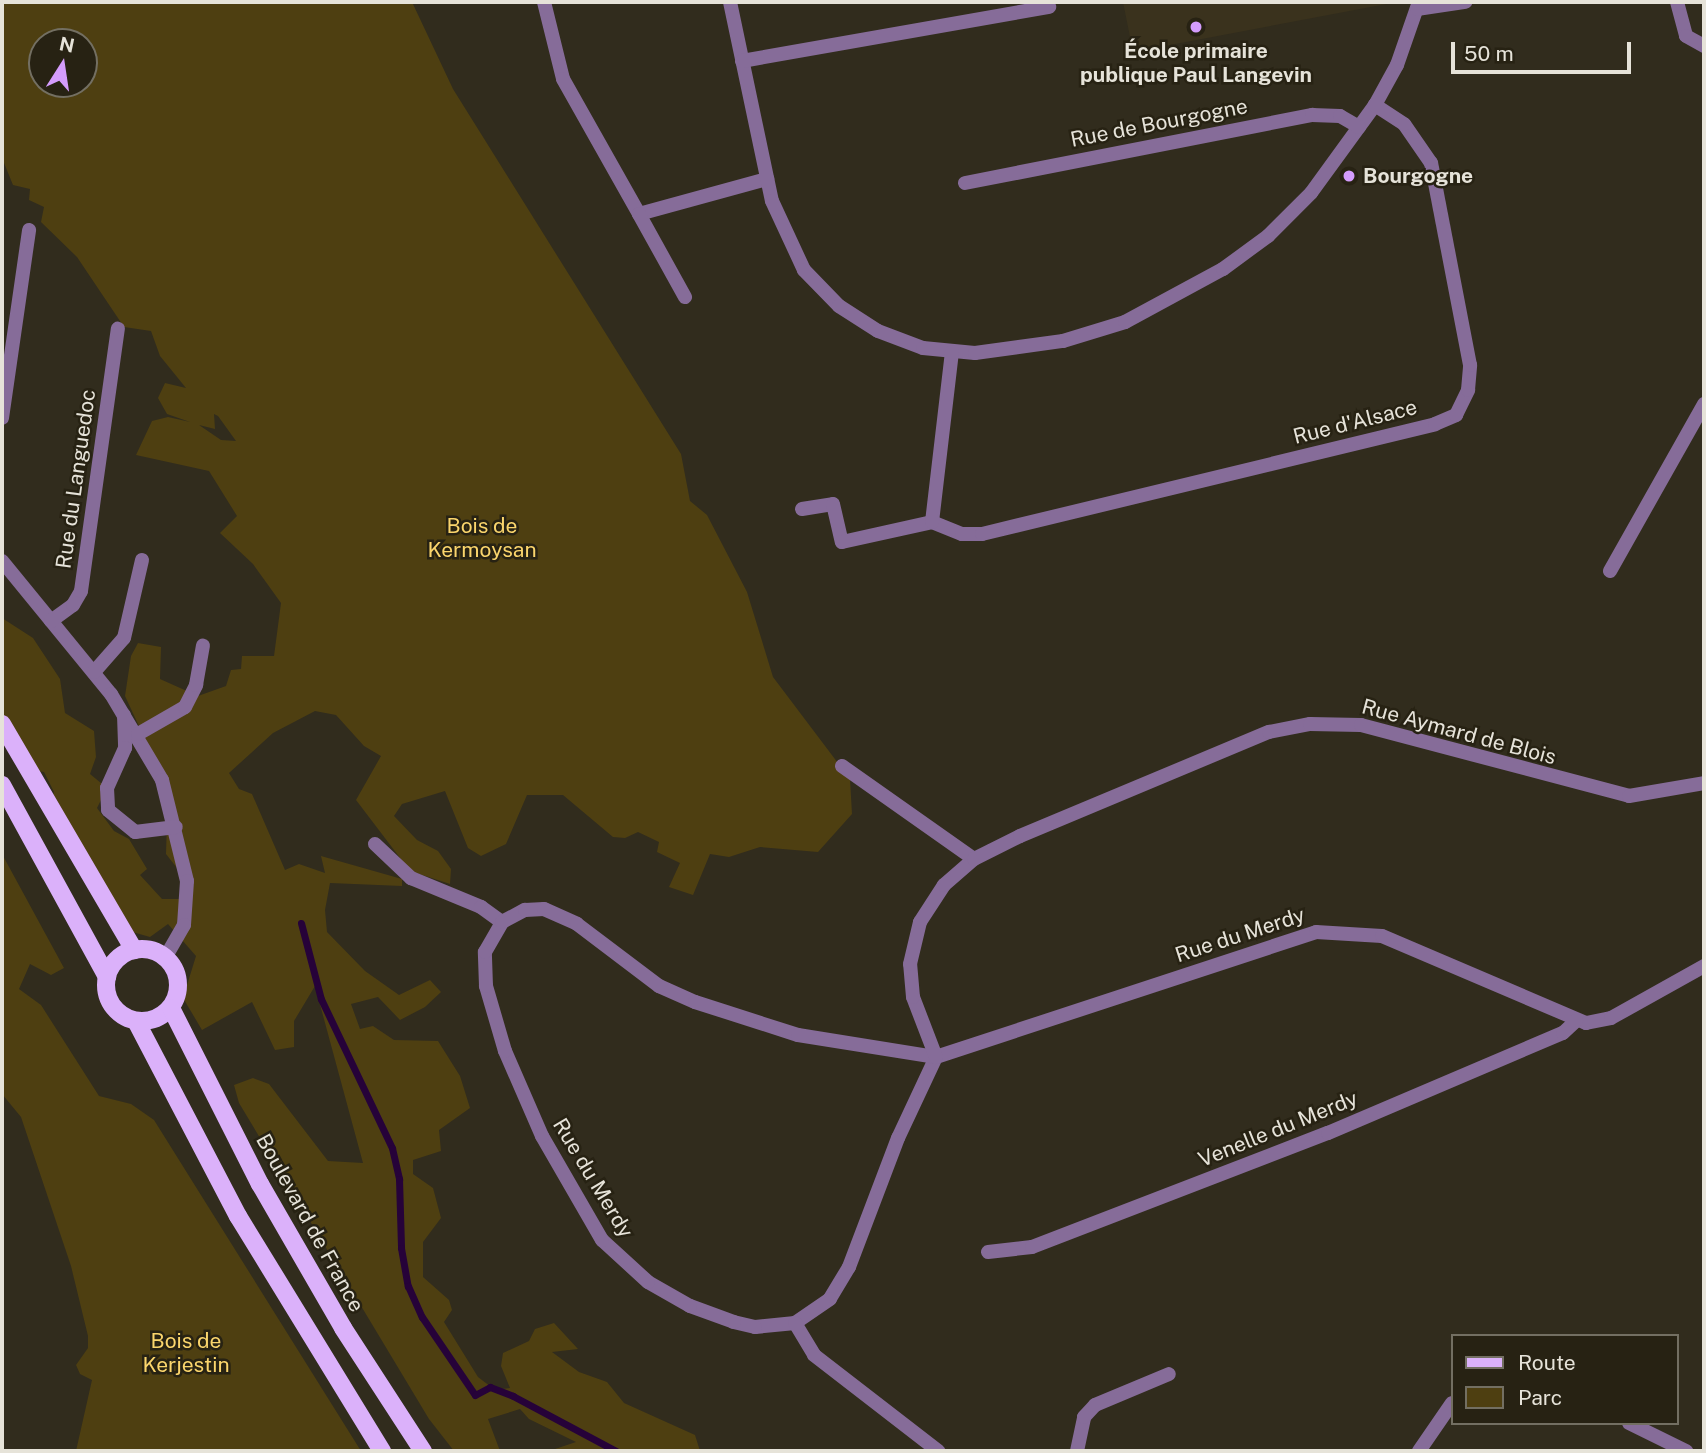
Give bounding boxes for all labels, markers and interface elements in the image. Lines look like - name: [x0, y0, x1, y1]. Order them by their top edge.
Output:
- marker: École primaire publique Paul Langevin: [1188, 19, 1204, 35]
- north arrow: [28, 28, 98, 98]
- scale bar: [1454, 28, 1634, 72]
- text: N: [57, 32, 76, 57]
- place label: École primaire publique Paul Langevin: [1080, 38, 1312, 88]
- text: 50 m: [1464, 41, 1514, 66]
- street label: Rue de Bourgogne: [1068, 93, 1250, 153]
- place label: Bourgogne: [1363, 163, 1473, 189]
- marker: Bourgogne: [1341, 168, 1357, 184]
- street label: Rue du Languedoc: [51, 388, 101, 570]
- street label: Rue d'Alsace: [1290, 394, 1420, 450]
- park label: Bois de Kermoysan: [427, 513, 537, 563]
- street label: Rue Aymard de Blois: [1359, 694, 1559, 770]
- street label: Rue du Merdy: [1172, 902, 1308, 968]
- street label: Venelle du Merdy: [1195, 1085, 1361, 1173]
- street label: Rue du Merdy: [547, 1114, 639, 1242]
- street label: Boulevard de France: [250, 1129, 370, 1317]
- park label: Bois de Kerjestin: [142, 1328, 230, 1378]
- legend: [1450, 1334, 1678, 1425]
- text: Route: [1518, 1350, 1576, 1375]
- text: Parc: [1518, 1385, 1562, 1410]

